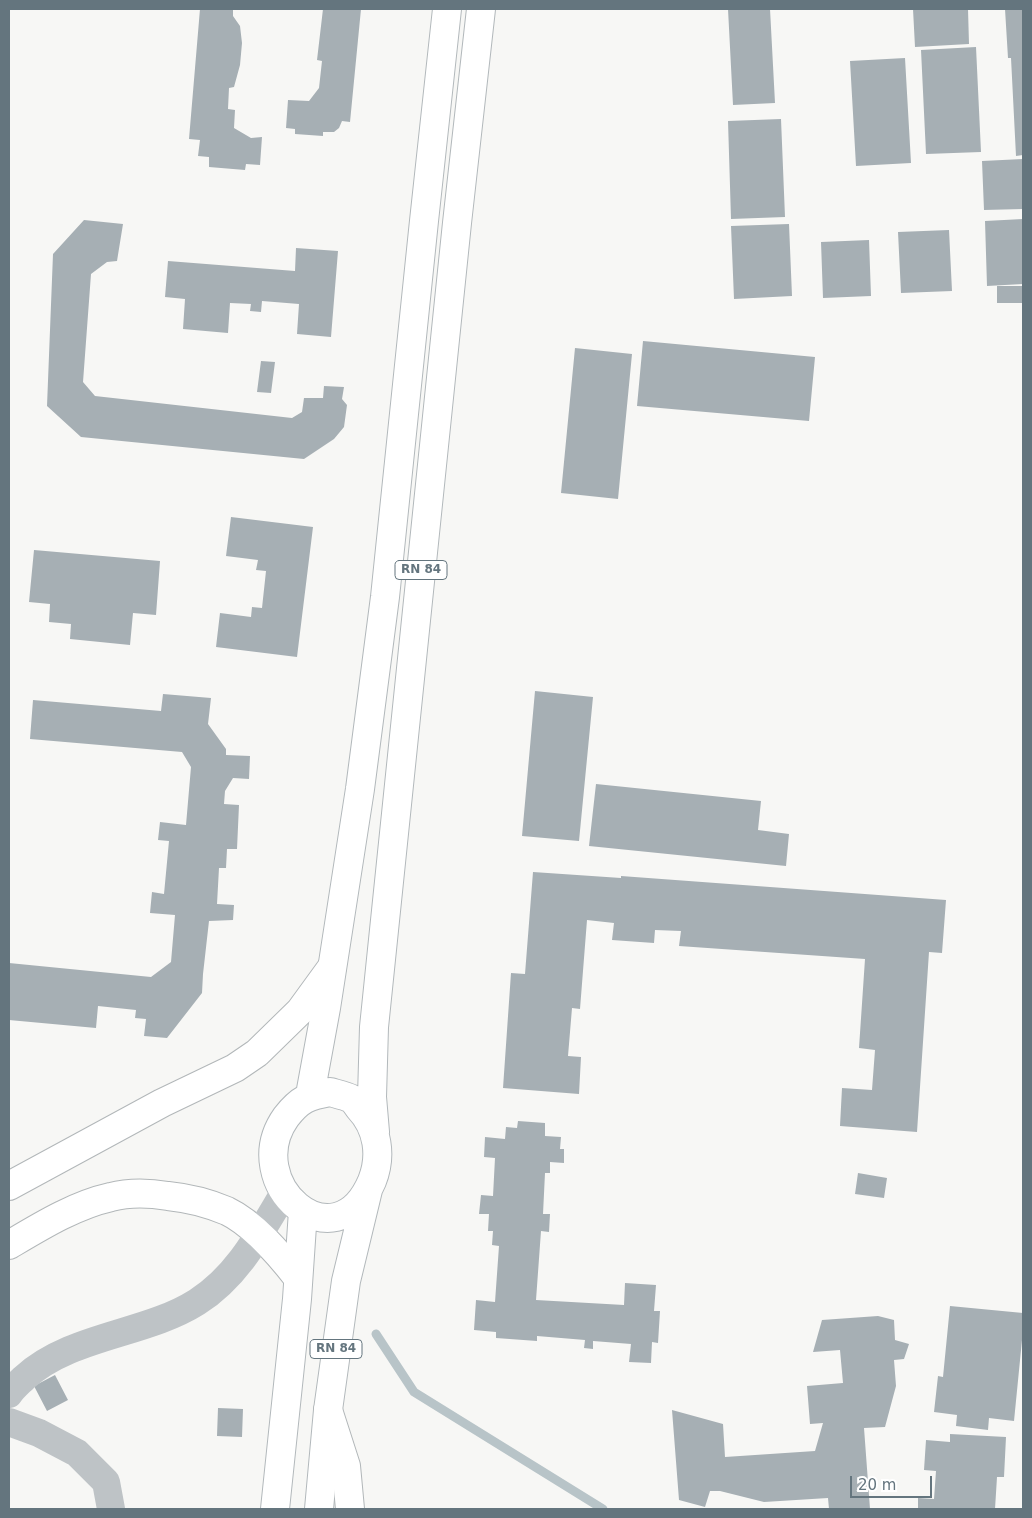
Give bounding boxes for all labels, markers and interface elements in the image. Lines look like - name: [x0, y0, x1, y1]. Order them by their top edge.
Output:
- road number: RN 84: [395, 560, 447, 580]
- road number: RN 84: [310, 1340, 362, 1358]
- scale bar: [852, 1466, 934, 1498]
- text: 20 m: [858, 1476, 896, 1494]

